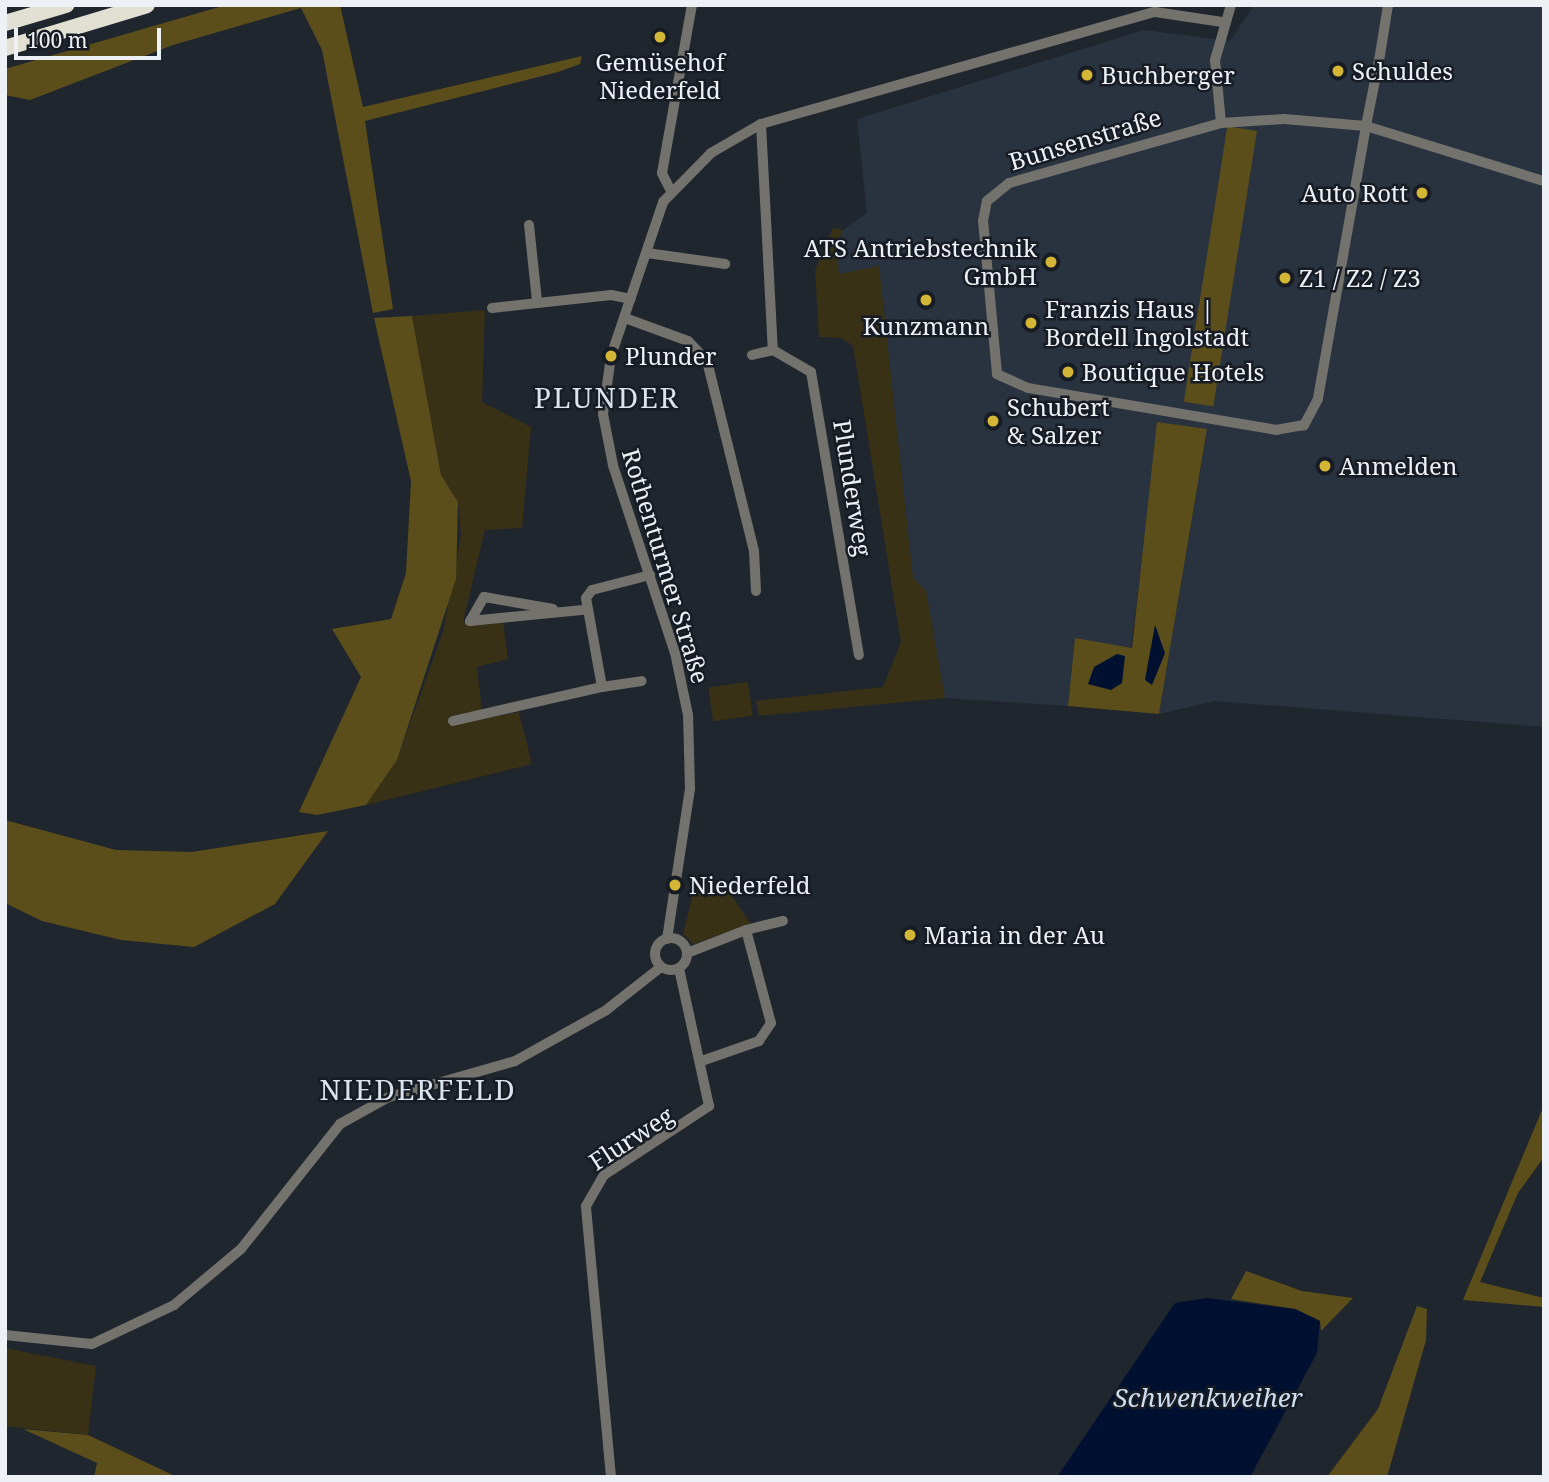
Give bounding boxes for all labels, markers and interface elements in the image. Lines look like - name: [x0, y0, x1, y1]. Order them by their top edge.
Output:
- scale bar: [18, 14, 164, 58]
- text: 100 m: [27, 26, 88, 54]
- marker: Gemüsehof Niederfeld: [652, 29, 668, 45]
- place label: Gemüsehof Niederfeld: [595, 48, 725, 104]
- place label: Schuldes: [1352, 57, 1453, 85]
- place label: Buchberger: [1101, 61, 1235, 89]
- marker: Schuldes: [1330, 63, 1346, 79]
- marker: Buchberger: [1079, 67, 1095, 83]
- street label: Bunsenstraße: [1005, 102, 1165, 176]
- place label: Auto Rott: [1301, 179, 1408, 207]
- marker: Auto Rott: [1414, 185, 1430, 201]
- place label: ATS Antriebstechnik GmbH: [804, 234, 1037, 290]
- marker: ATS Antriebstechnik GmbH: [1043, 254, 1059, 270]
- place label: Z1 / Z2 / Z3: [1299, 264, 1421, 292]
- marker: Z1 / Z2 / Z3: [1277, 270, 1293, 286]
- marker: Kunzmann: [918, 292, 934, 308]
- place label: Franzis Haus | Bordell Ingolstadt: [1045, 295, 1249, 351]
- place label: Kunzmann: [863, 312, 989, 340]
- marker: Franzis Haus | Bordell Ingolstadt: [1023, 315, 1039, 331]
- place label: Plunder: [625, 342, 717, 370]
- marker: Plunder: [603, 348, 619, 364]
- place label: Boutique Hotels: [1082, 358, 1264, 386]
- marker: Boutique Hotels: [1060, 364, 1076, 380]
- district label: PLUNDER: [535, 380, 679, 414]
- place label: Schubert & Salzer: [1007, 393, 1110, 449]
- marker: Schubert & Salzer: [985, 413, 1001, 429]
- street label: Plunderweg: [828, 418, 878, 558]
- street label: Rothenturmer Straße: [617, 445, 715, 687]
- place label: Anmelden: [1339, 452, 1457, 480]
- marker: Anmelden: [1317, 458, 1333, 474]
- place label: Niederfeld: [689, 871, 811, 899]
- marker: Niederfeld: [667, 877, 683, 893]
- place label: Maria in der Au: [924, 921, 1105, 949]
- marker: Maria in der Au: [902, 927, 918, 943]
- district label: NIEDERFELD: [321, 1072, 515, 1106]
- street label: Flurweg: [583, 1100, 679, 1176]
- water label: Schwenkweiher: [1113, 1382, 1303, 1414]

